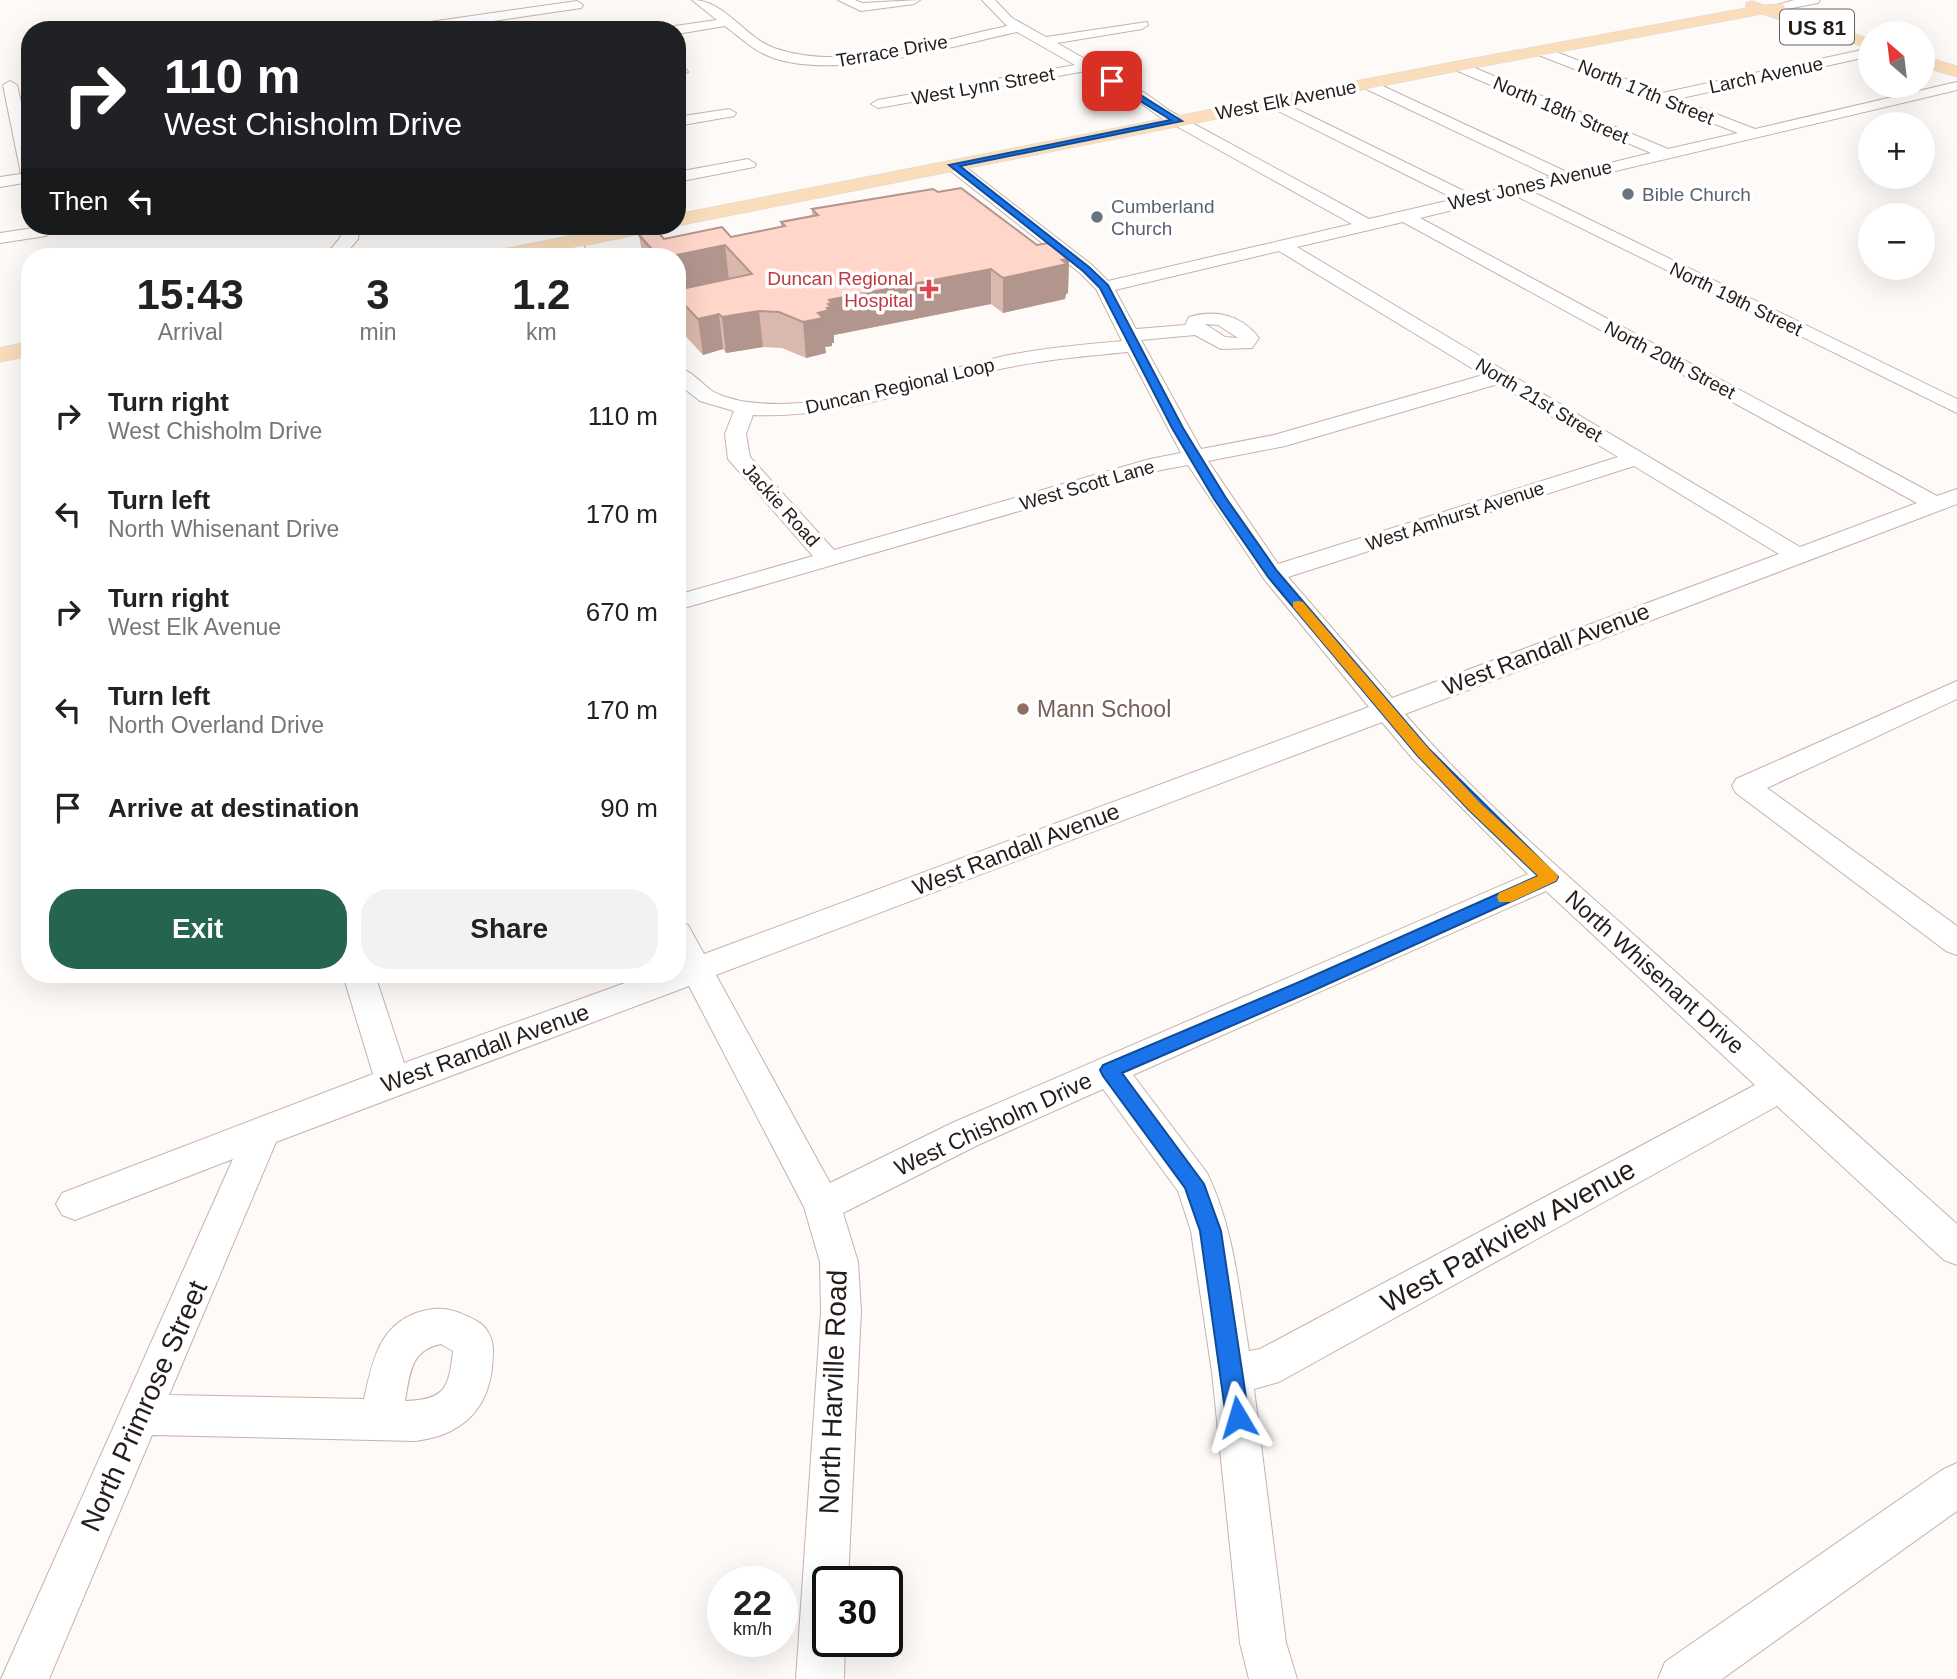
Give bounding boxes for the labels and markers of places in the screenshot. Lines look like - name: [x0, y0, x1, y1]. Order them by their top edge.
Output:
- pin: [1082, 51, 1142, 111]
- place label: Bible Church: [1642, 184, 1751, 205]
- marker: Bible Church: [1620, 186, 1636, 202]
- place label: Cumberland Church: [1111, 196, 1215, 239]
- marker: Cumberland Church: [1089, 209, 1105, 225]
- place label: Duncan Regional Hospital: [767, 268, 913, 311]
- marker: Duncan Regional Hospital: [919, 279, 939, 299]
- place label: Mann School: [1037, 696, 1171, 722]
- marker: Mann School: [1015, 701, 1031, 717]

